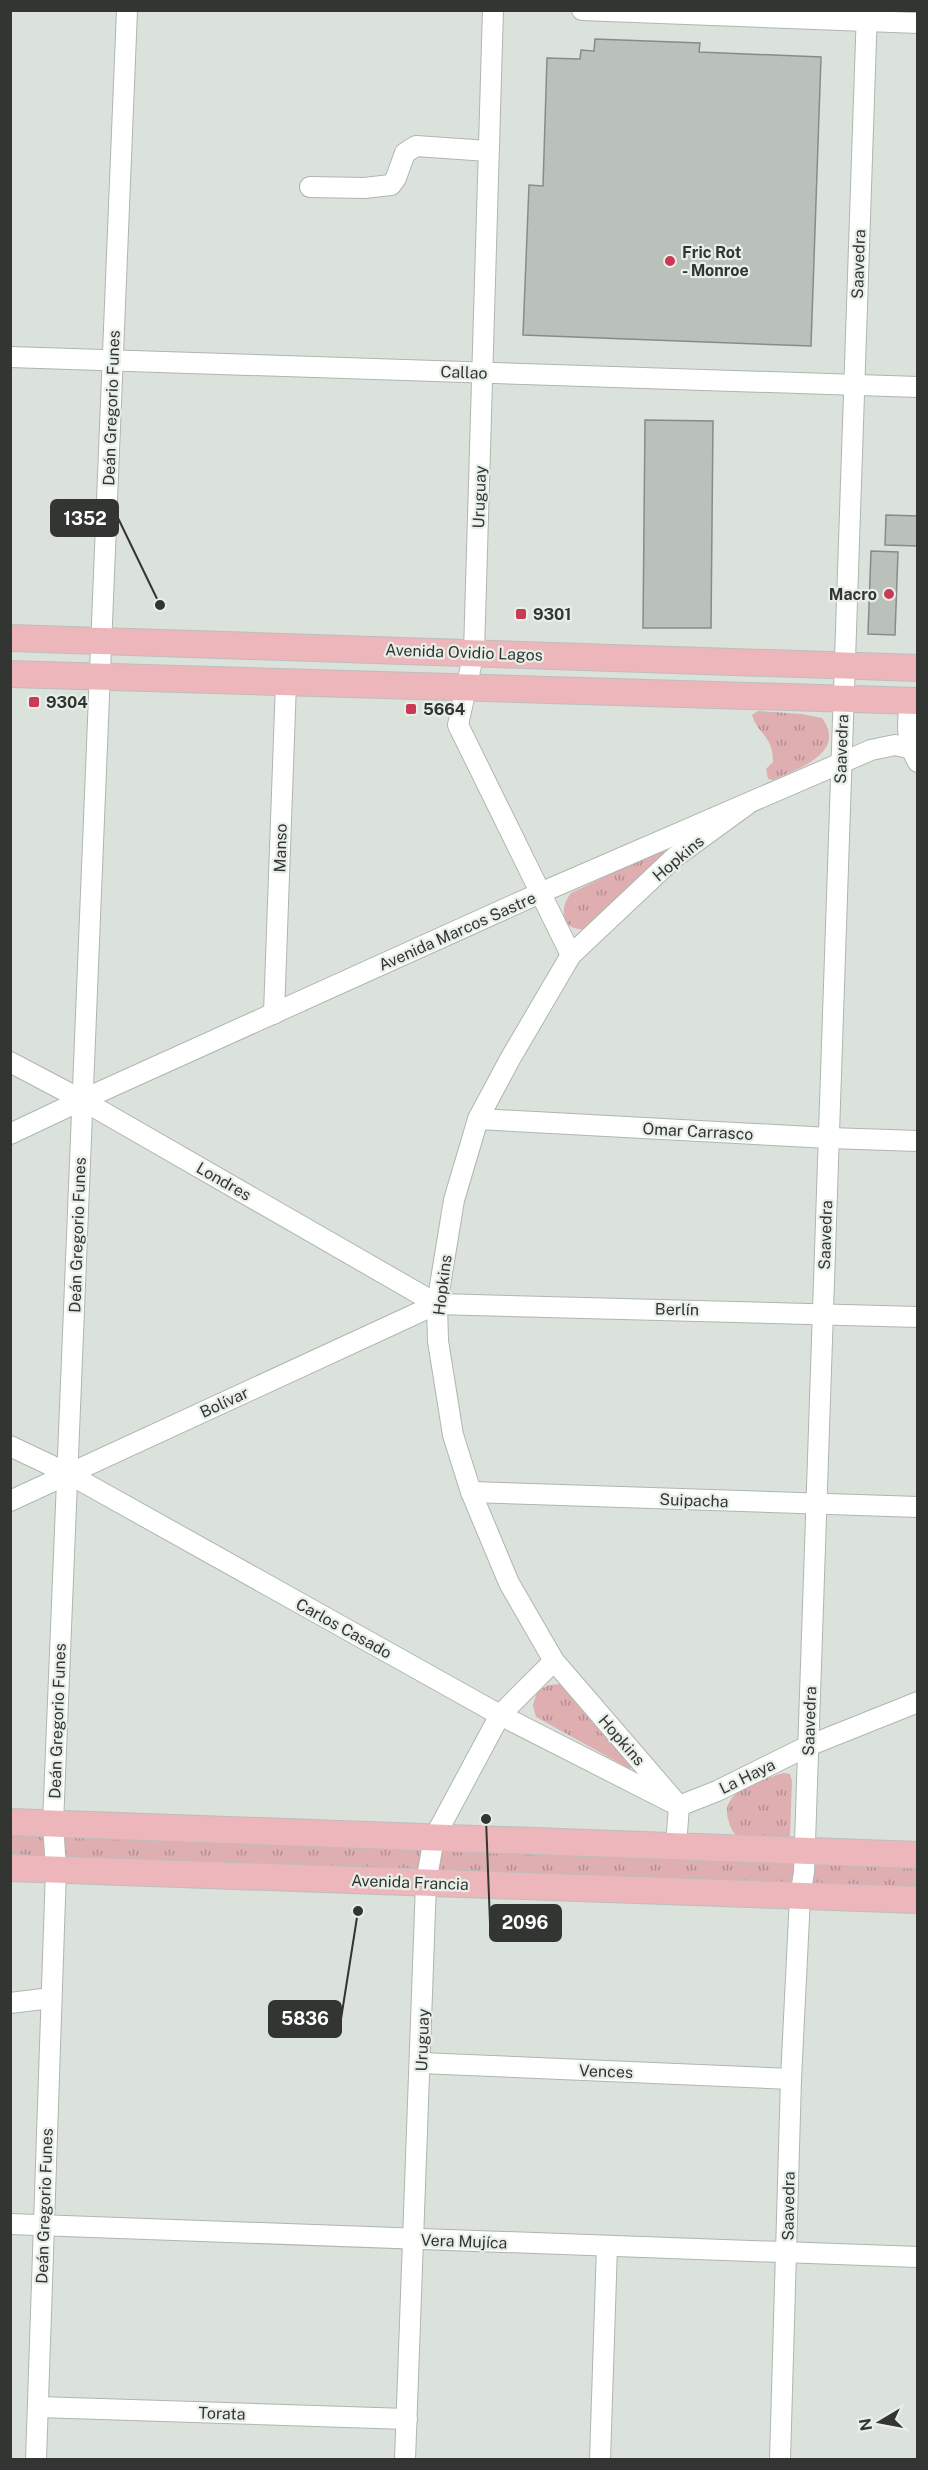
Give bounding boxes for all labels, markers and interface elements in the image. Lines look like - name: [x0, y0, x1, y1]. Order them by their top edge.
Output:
- street label: Saavedra: [848, 229, 869, 299]
- place label: Fric Rot - Monroe: [682, 243, 749, 280]
- marker: Fric Rot - Monroe: [663, 254, 677, 268]
- street label: Deán Gregorio Funes: [99, 330, 124, 486]
- street label: Callao: [440, 362, 488, 383]
- street label: Uruguay: [469, 465, 490, 529]
- callout: 1352: [51, 500, 118, 536]
- text: 1352: [63, 508, 107, 529]
- place label: Macro: [829, 585, 877, 604]
- marker: Macro: [882, 587, 896, 601]
- place label: 9301: [533, 605, 571, 624]
- marker: 9301: [514, 607, 528, 621]
- street label: Avenida Ovidio Lagos: [385, 640, 543, 665]
- place label: 9304: [46, 693, 88, 712]
- marker: 9304: [27, 695, 41, 709]
- place label: 5664: [423, 700, 466, 719]
- marker: 5664: [404, 702, 418, 716]
- street label: Saavedra: [831, 714, 852, 784]
- street label: Manso: [270, 823, 291, 873]
- street label: Hopkins: [649, 831, 708, 885]
- street label: Avenida Marcos Sastre: [376, 888, 539, 975]
- street label: Omar Carrasco: [642, 1119, 754, 1144]
- street label: Deán Gregorio Funes: [65, 1157, 90, 1313]
- street label: Londres: [193, 1158, 255, 1205]
- street label: Saavedra: [815, 1200, 836, 1270]
- street label: Hopkins: [429, 1254, 456, 1317]
- street label: Berlín: [655, 1300, 699, 1319]
- street label: Bolívar: [197, 1383, 252, 1422]
- street label: Suipacha: [659, 1490, 729, 1511]
- street label: Carlos Casado: [293, 1594, 395, 1663]
- street label: Deán Gregorio Funes: [45, 1643, 70, 1799]
- street label: Saavedra: [799, 1686, 820, 1756]
- street label: Hopkins: [594, 1711, 649, 1770]
- street label: La Haya: [716, 1755, 778, 1798]
- street label: Avenida Francia: [351, 1871, 469, 1894]
- callout: 2096: [490, 1905, 561, 1941]
- text: 2096: [502, 1912, 548, 1933]
- callout: 5836: [269, 2001, 341, 2037]
- text: 5836: [281, 2008, 329, 2029]
- street label: Uruguay: [412, 2008, 433, 2072]
- street label: Vences: [579, 2061, 633, 2082]
- street label: Deán Gregorio Funes: [32, 2128, 57, 2284]
- street label: Saavedra: [778, 2171, 799, 2241]
- street label: Vera Mujíca: [420, 2230, 508, 2253]
- north arrow: [850, 2392, 910, 2452]
- street label: Torata: [198, 2403, 246, 2424]
- text: N: [855, 2417, 876, 2432]

